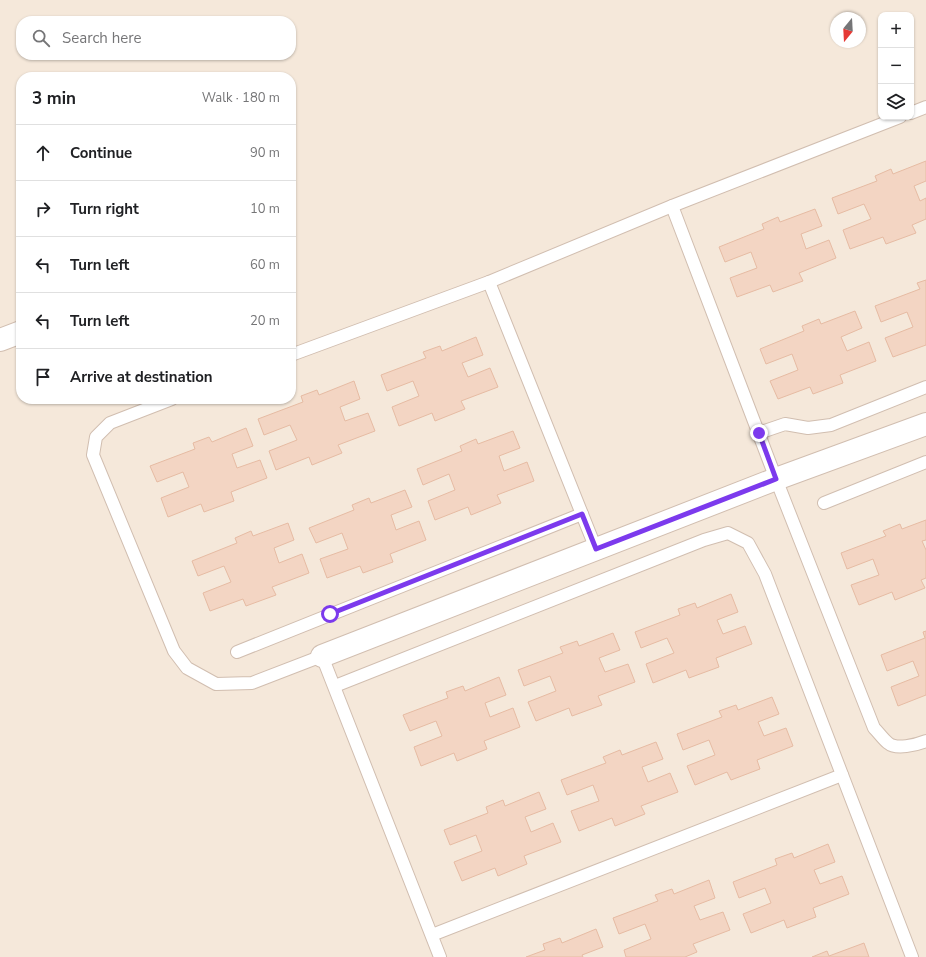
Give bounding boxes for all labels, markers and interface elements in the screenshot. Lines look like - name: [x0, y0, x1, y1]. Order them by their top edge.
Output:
- north arrow: [830, 12, 866, 48]
- map controls: [878, 12, 914, 120]
- button: +: [878, 12, 914, 48]
- search box: [16, 16, 296, 60]
- icon: search: [30, 27, 52, 49]
- text: Search here: [62, 28, 142, 48]
- button: −: [878, 48, 914, 84]
- button: layers: [878, 84, 914, 120]
- text: 3 min: [32, 87, 76, 110]
- text: Walk · 180 m: [202, 89, 280, 107]
- icon: ahead: [32, 142, 54, 164]
- text: Continue: [70, 143, 132, 163]
- text: 90 m: [250, 144, 280, 162]
- icon: right: [32, 198, 54, 220]
- text: Turn right: [70, 199, 139, 219]
- text: 10 m: [250, 200, 280, 218]
- icon: left: [32, 254, 54, 276]
- text: Turn left: [70, 255, 129, 275]
- text: 60 m: [250, 256, 280, 274]
- icon: left: [32, 310, 54, 332]
- text: Turn left: [70, 311, 129, 331]
- text: 20 m: [250, 312, 280, 330]
- icon: arrive: [32, 366, 54, 388]
- text: Arrive at destination: [70, 367, 213, 387]
- route end: [750, 424, 768, 442]
- route start: [321, 605, 339, 623]

